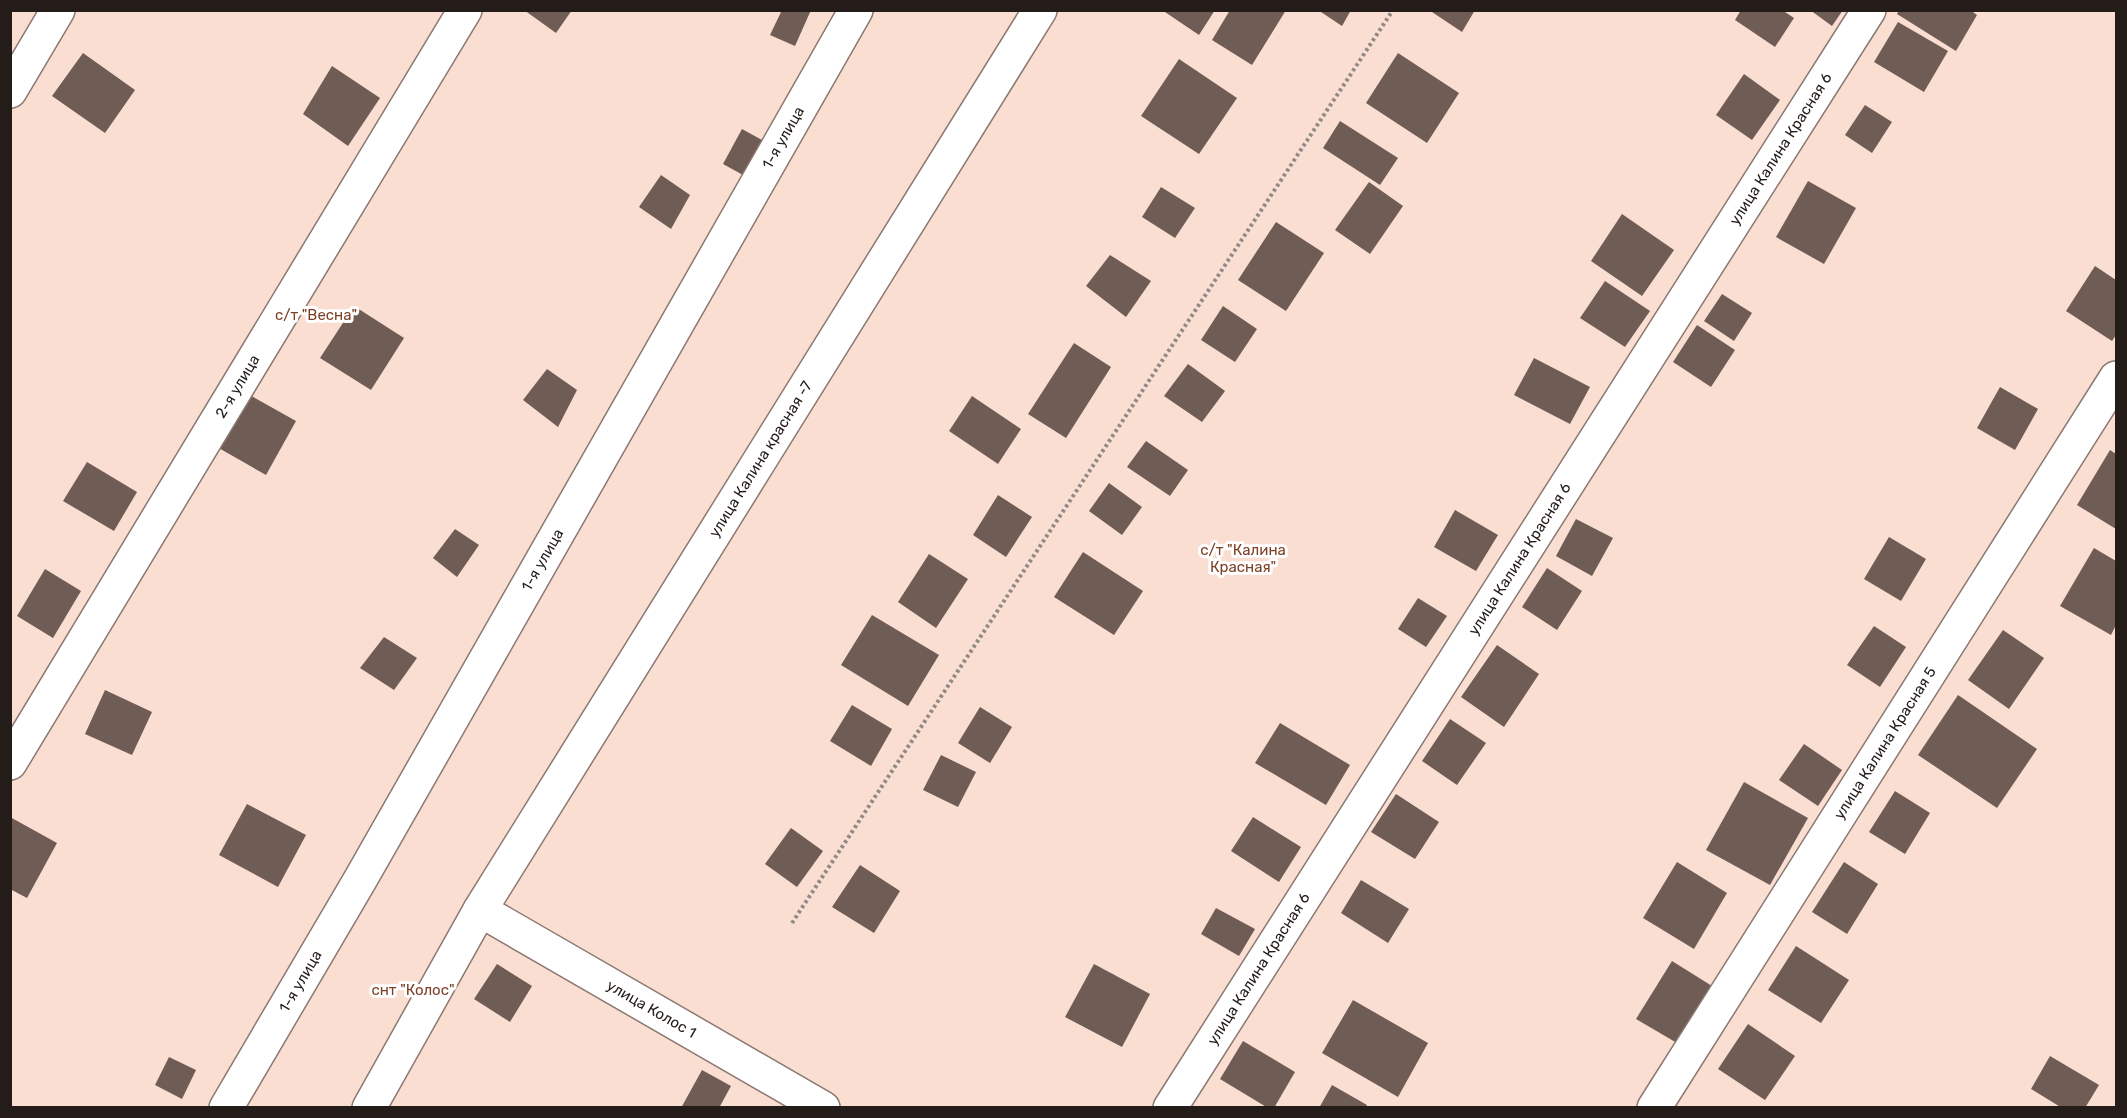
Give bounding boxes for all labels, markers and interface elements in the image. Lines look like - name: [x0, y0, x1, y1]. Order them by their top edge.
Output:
- street label: улица Калина Красная 6: [1725, 69, 1836, 228]
- street label: 1-я улица: [758, 103, 808, 172]
- park label: с/т "Весна": [275, 306, 357, 324]
- street label: 2-я улица: [212, 351, 264, 421]
- street label: улица Калина красная -7: [705, 377, 816, 541]
- street label: улица Калина Красная 6: [1464, 479, 1575, 638]
- street label: 1-я улица: [518, 526, 567, 594]
- park label: с/т "Калина Красная": [1200, 541, 1286, 576]
- street label: улица Калина Красная 5: [1830, 663, 1940, 823]
- street label: улица Калина Красная 6: [1203, 889, 1314, 1048]
- street label: 1-я улица: [275, 947, 326, 1015]
- street label: улица Колос 1: [604, 976, 699, 1042]
- park label: снт "Колос": [371, 981, 455, 999]

